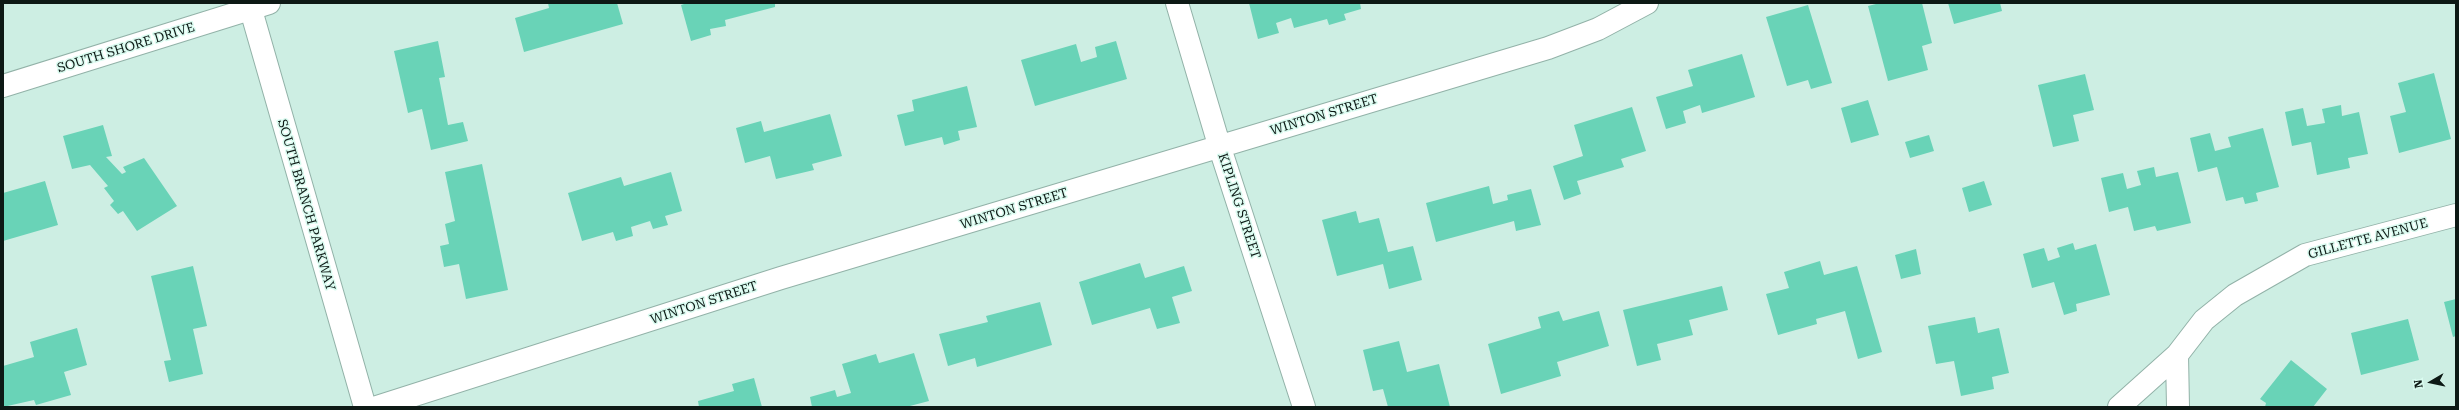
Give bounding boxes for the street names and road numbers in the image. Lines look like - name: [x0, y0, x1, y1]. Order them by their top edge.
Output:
- street label: SOUTH SHORE DRIVE: [55, 20, 197, 76]
- street label: WINTON STREET: [1268, 91, 1380, 139]
- street label: SOUTH BRANCH PARKWAY: [274, 117, 338, 293]
- street label: KIPLING STREET: [1215, 151, 1263, 261]
- street label: WINTON STREET: [958, 185, 1070, 233]
- street label: GILLETTE AVENUE: [2306, 216, 2430, 262]
- street label: WINTON STREET: [648, 278, 760, 328]

